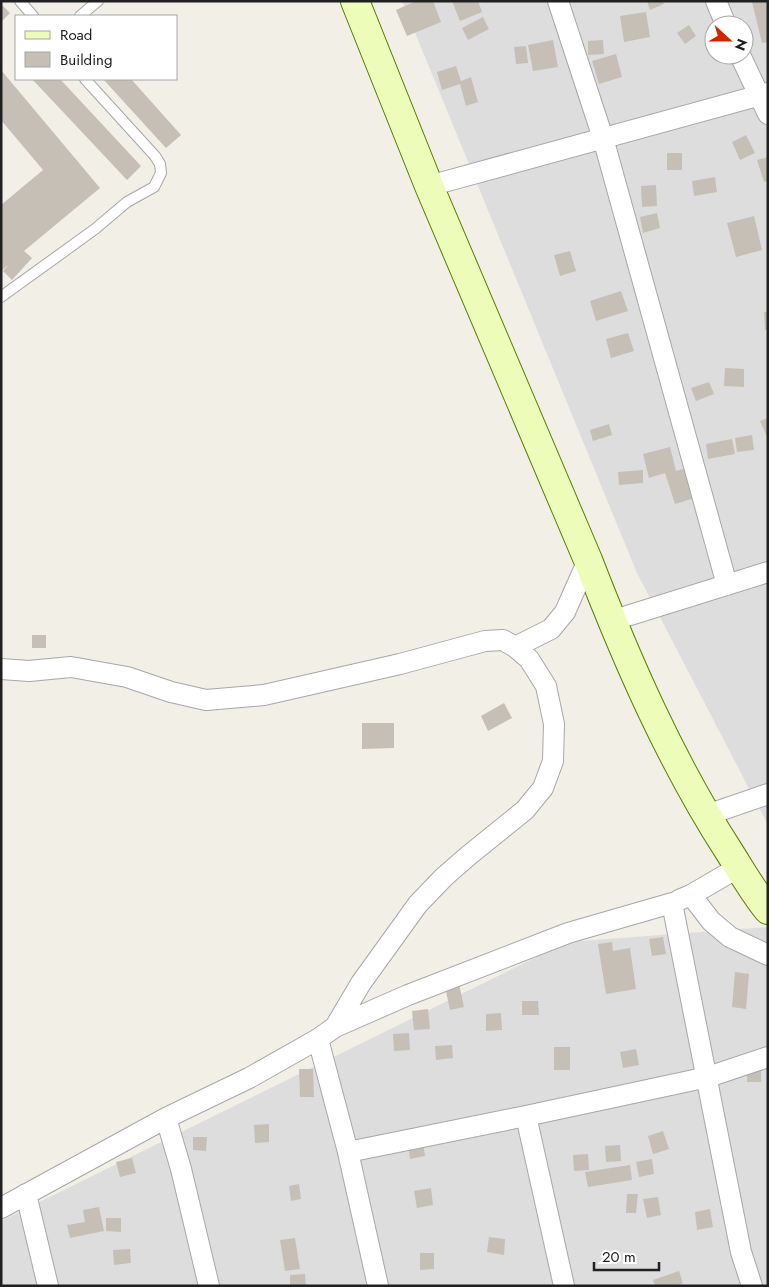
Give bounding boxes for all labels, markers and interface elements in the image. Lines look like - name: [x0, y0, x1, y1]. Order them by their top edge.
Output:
- legend: [15, 15, 178, 80]
- north arrow: [704, 15, 754, 65]
- text: Road: [60, 24, 92, 46]
- text: N: [730, 36, 752, 53]
- text: Building: [60, 49, 112, 71]
- scale bar: [594, 1240, 659, 1272]
- text: 20 m: [602, 1246, 636, 1268]

